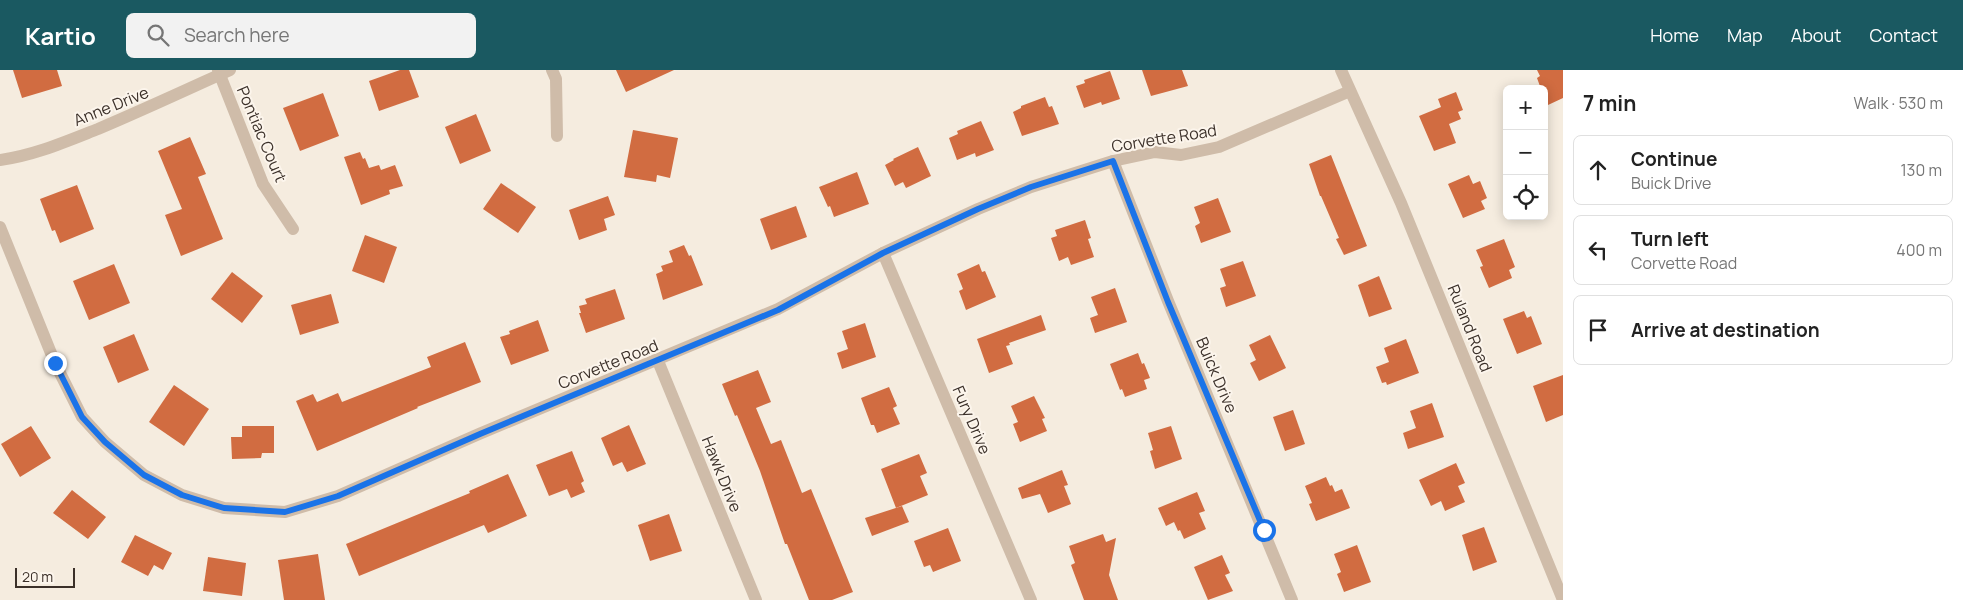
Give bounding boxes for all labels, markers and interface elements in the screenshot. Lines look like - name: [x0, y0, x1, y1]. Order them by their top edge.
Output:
- search box: [126, 13, 476, 58]
- text: Kartio: [25, 19, 96, 52]
- icon: search: [144, 21, 172, 49]
- text: Search here: [184, 22, 290, 48]
- text: Home: [1650, 23, 1699, 47]
- text: Map: [1727, 23, 1763, 47]
- text: About: [1791, 23, 1841, 47]
- text: Contact: [1869, 23, 1938, 47]
- street label: Anne Drive: [70, 81, 152, 131]
- street label: Pontiac Court: [232, 83, 292, 185]
- map controls: [1503, 85, 1548, 220]
- button: +: [1503, 85, 1548, 130]
- text: 7 min: [1583, 89, 1636, 117]
- text: Walk · 530 m: [1854, 92, 1943, 114]
- street label: Corvette Road: [1110, 119, 1218, 157]
- button: −: [1503, 130, 1548, 175]
- text: Continue: [1631, 146, 1717, 172]
- icon: ahead: [1584, 156, 1612, 184]
- text: 130 m: [1900, 159, 1942, 181]
- text: Buick Drive: [1631, 172, 1711, 194]
- button: locate: [1503, 175, 1548, 220]
- text: Turn left: [1631, 226, 1709, 252]
- icon: left: [1584, 236, 1612, 264]
- text: 400 m: [1896, 239, 1942, 261]
- text: Corvette Road: [1631, 252, 1737, 274]
- street label: Ruland Road: [1443, 281, 1497, 375]
- icon: arrive: [1584, 316, 1612, 344]
- text: Arrive at destination: [1631, 317, 1820, 343]
- street label: Corvette Road: [555, 334, 661, 394]
- street label: Buick Drive: [1191, 334, 1243, 416]
- route end: [44, 352, 67, 375]
- street label: Fury Drive: [948, 382, 996, 458]
- street label: Hawk Drive: [697, 433, 747, 515]
- route start: [1253, 519, 1276, 542]
- scale bar: [15, 565, 75, 588]
- text: 20 m: [22, 567, 53, 586]

